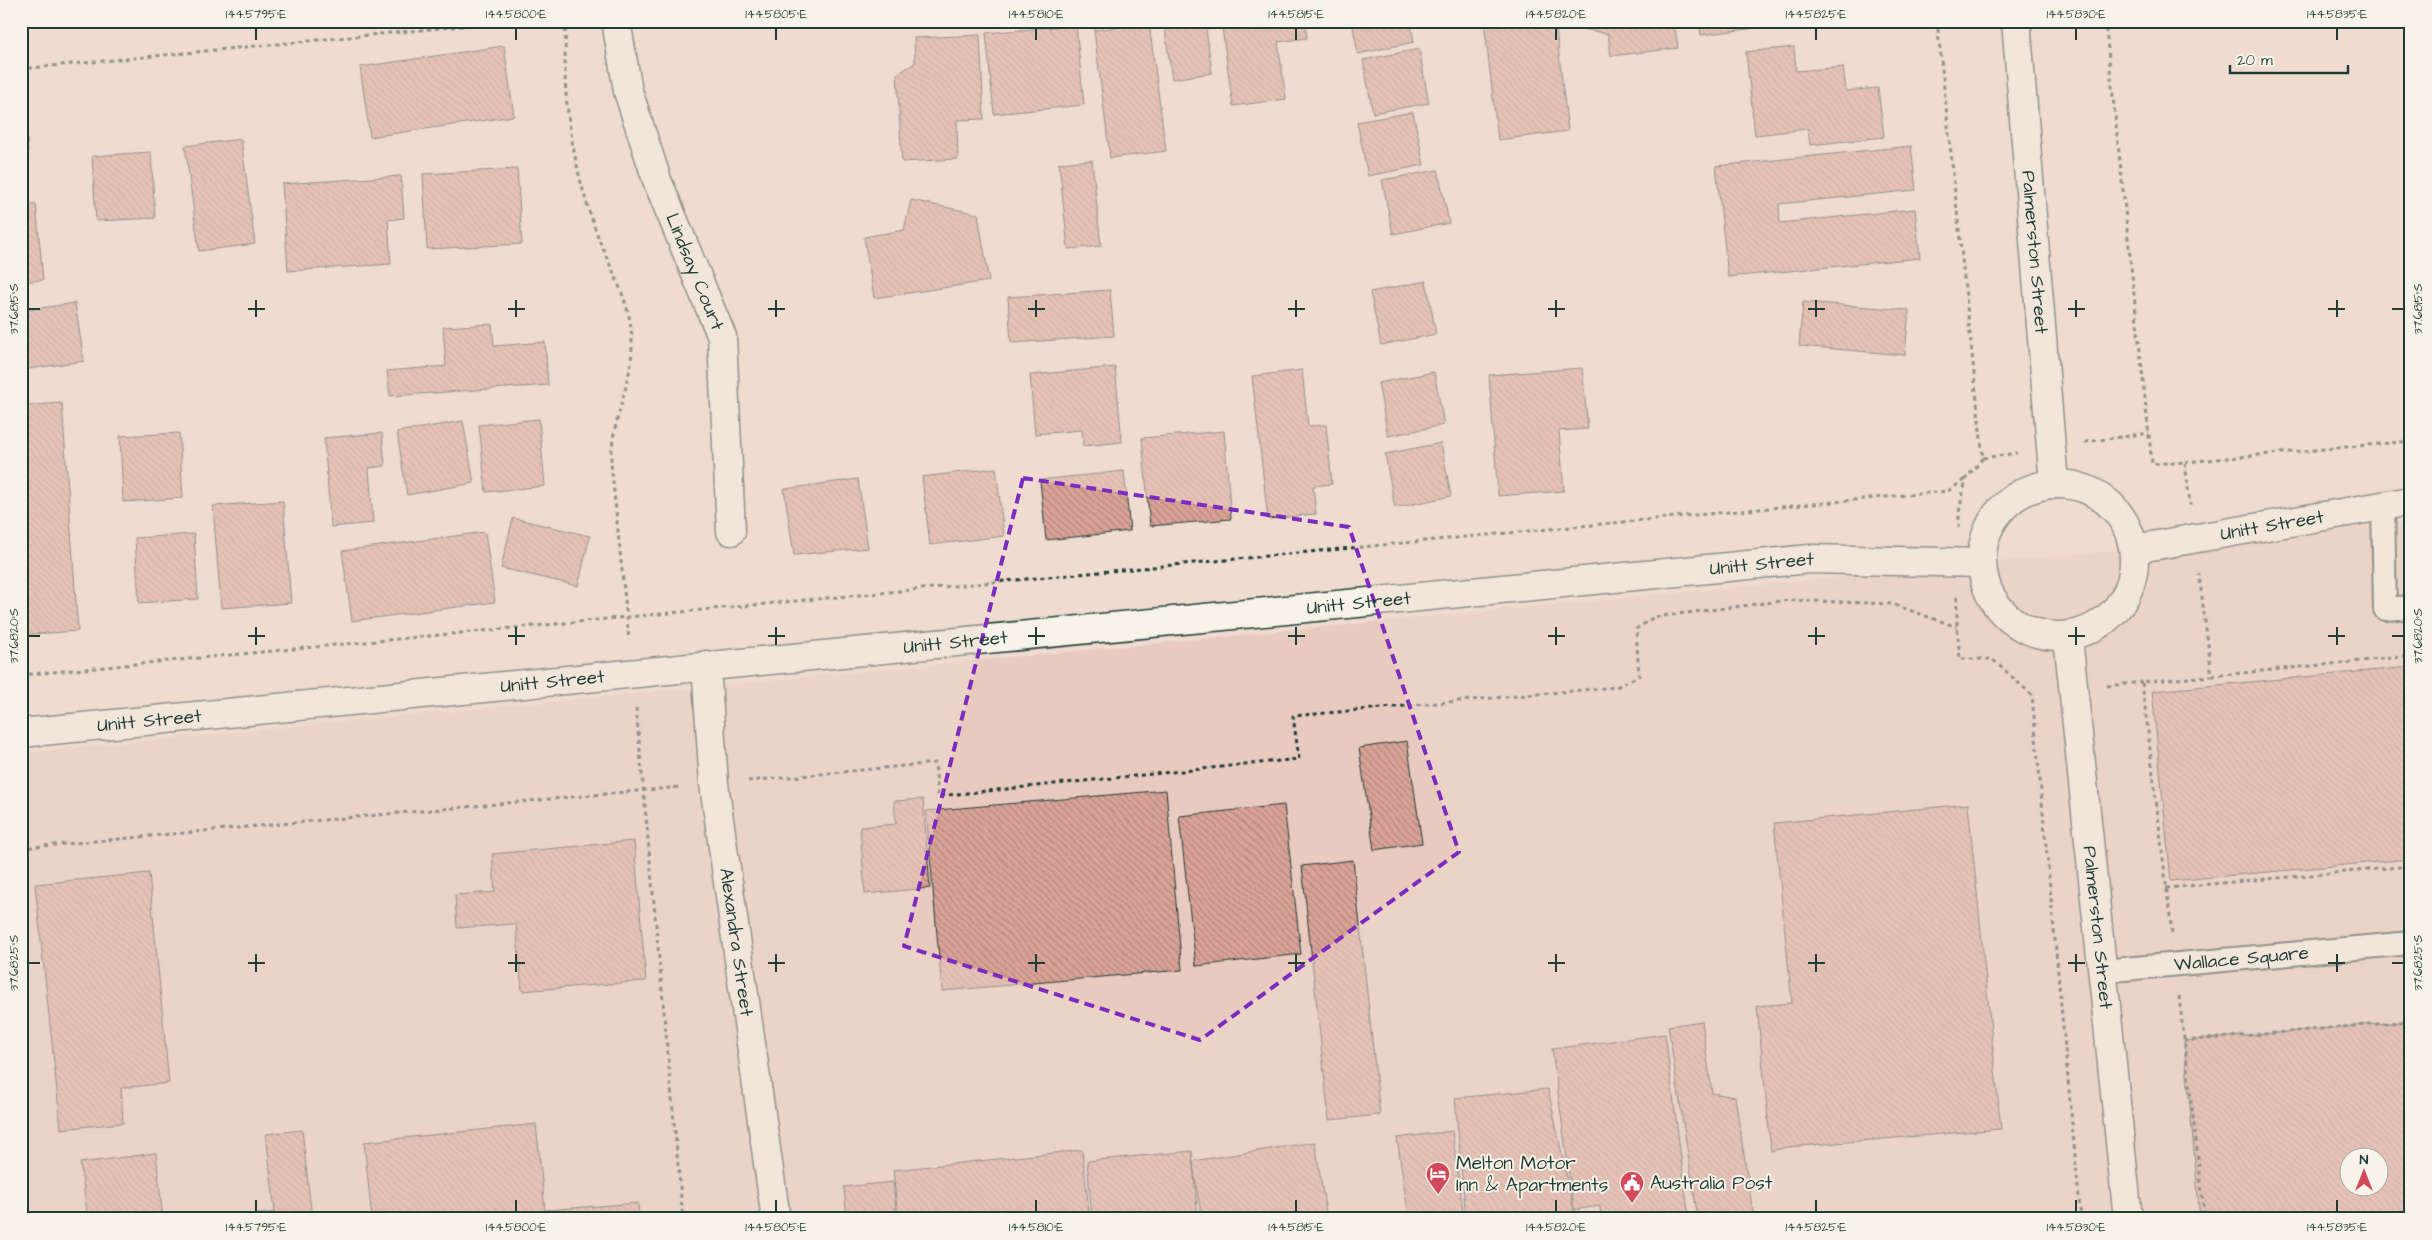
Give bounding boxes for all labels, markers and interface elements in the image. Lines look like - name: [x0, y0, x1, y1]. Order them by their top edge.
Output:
- text: 144.5795°E: [226, 6, 286, 23]
- text: 144.5800°E: [486, 6, 546, 23]
- text: 144.5805°E: [745, 6, 807, 23]
- text: 144.5810°E: [1009, 6, 1063, 23]
- text: 144.5815°E: [1268, 6, 1324, 23]
- text: 144.5820°E: [1526, 6, 1586, 23]
- text: 144.5825°E: [1786, 6, 1846, 23]
- text: 144.5830°E: [2046, 6, 2106, 23]
- text: 144.5835°E: [2307, 6, 2367, 23]
- scale bar: [2230, 42, 2347, 74]
- text: 20 m: [2237, 50, 2273, 71]
- street label: Palmerston Street: [2015, 169, 2055, 335]
- street label: Lindsay Court: [659, 209, 731, 335]
- text: 37.6815°S: [6, 283, 23, 334]
- text: 37.6815°S: [2410, 283, 2427, 334]
- street label: Unitt Street: [2218, 503, 2326, 547]
- street label: Unitt Street: [1708, 545, 1815, 582]
- street label: Unitt Street: [1305, 584, 1412, 621]
- text: 37.6820°S: [6, 608, 23, 664]
- text: 37.6820°S: [2410, 608, 2427, 664]
- street label: Unitt Street: [902, 624, 1009, 661]
- street label: Unitt Street: [499, 663, 606, 700]
- street label: Unitt Street: [96, 702, 203, 739]
- street label: Palmerston Street: [2076, 844, 2120, 1011]
- street label: Alexandra Street: [713, 866, 761, 1018]
- text: 37.6825°S: [6, 935, 23, 991]
- text: 37.6825°S: [2410, 935, 2427, 991]
- street label: Wallace Square: [2173, 939, 2310, 978]
- north arrow: [2340, 1148, 2390, 1198]
- place label: Melton Motor Inn & Apartments: [1456, 1150, 1608, 1199]
- text: N: [2360, 1150, 2369, 1170]
- hotel icon: Melton Motor Inn & Apartments: [1425, 1161, 1451, 1195]
- public building icon: Australia Post: [1619, 1170, 1645, 1204]
- place label: Australia Post: [1650, 1170, 1773, 1197]
- text: 144.5795°E: [226, 1219, 286, 1236]
- text: 144.5800°E: [486, 1219, 546, 1236]
- text: 144.5805°E: [745, 1219, 807, 1236]
- text: 144.5810°E: [1009, 1219, 1063, 1236]
- text: 144.5815°E: [1268, 1219, 1324, 1236]
- text: 144.5820°E: [1526, 1219, 1586, 1236]
- text: 144.5825°E: [1786, 1219, 1846, 1236]
- text: 144.5830°E: [2046, 1219, 2106, 1236]
- text: 144.5835°E: [2307, 1219, 2367, 1236]

